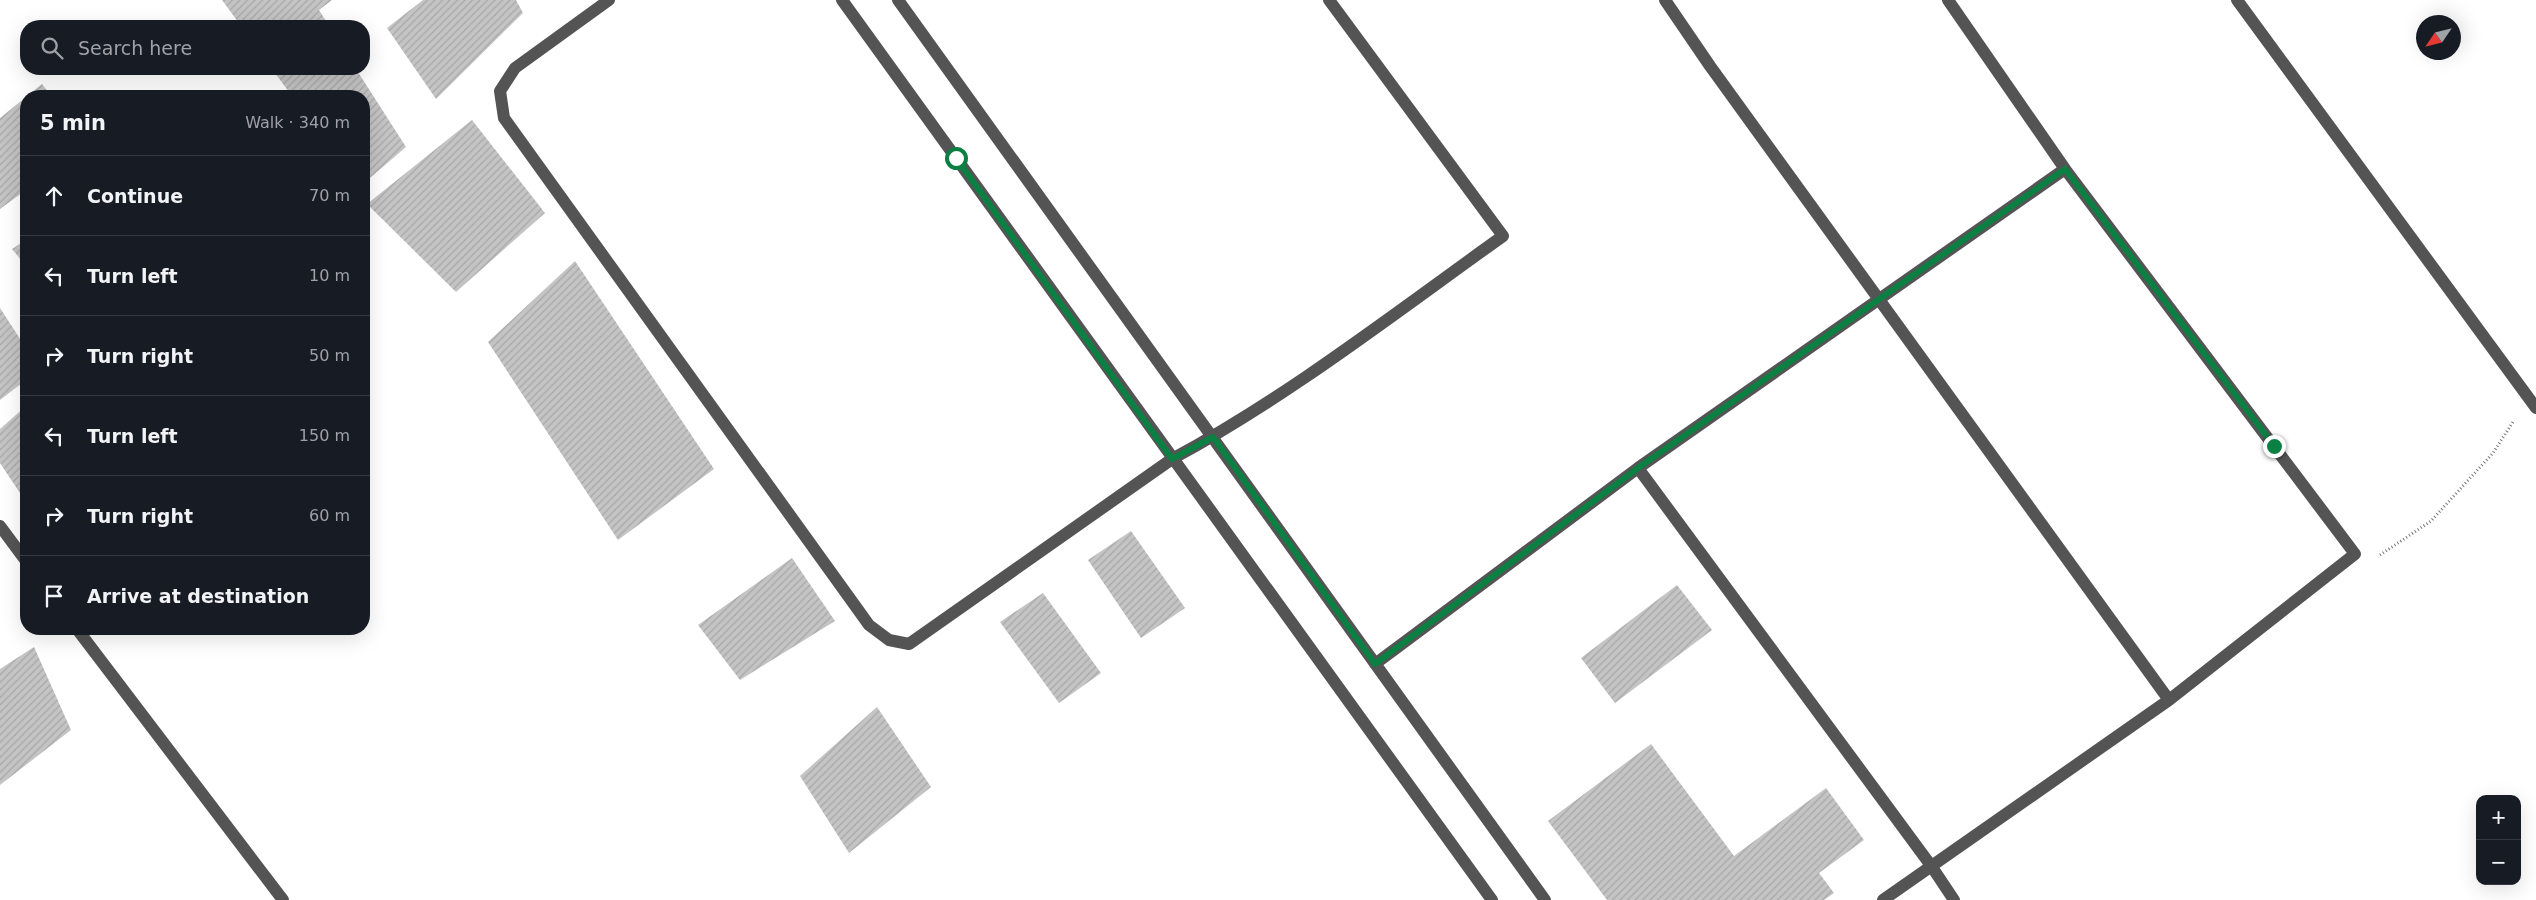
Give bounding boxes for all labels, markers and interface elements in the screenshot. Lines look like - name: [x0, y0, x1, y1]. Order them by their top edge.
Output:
- north arrow: [2416, 15, 2461, 60]
- search box: [20, 20, 370, 75]
- icon: search: [38, 34, 66, 62]
- text: Search here: [78, 37, 192, 59]
- text: 5 min: [40, 111, 106, 135]
- text: Walk · 340 m: [245, 113, 350, 132]
- route start: [945, 147, 968, 170]
- icon: ahead: [40, 182, 68, 210]
- text: Continue: [87, 185, 183, 207]
- text: 70 m: [309, 186, 350, 205]
- icon: left: [40, 262, 68, 290]
- text: Turn left: [87, 265, 178, 287]
- text: 10 m: [309, 266, 350, 285]
- icon: right: [40, 342, 68, 370]
- text: Turn right: [87, 345, 193, 367]
- text: 50 m: [309, 346, 350, 365]
- icon: left: [40, 422, 68, 450]
- text: Turn left: [87, 425, 178, 447]
- text: 150 m: [299, 426, 350, 445]
- route end: [2263, 435, 2286, 458]
- icon: right: [40, 502, 68, 530]
- text: Turn right: [87, 505, 193, 527]
- text: 60 m: [309, 506, 350, 525]
- icon: arrive: [40, 582, 68, 610]
- text: Arrive at destination: [87, 585, 309, 607]
- map controls: [2476, 795, 2521, 885]
- button: +: [2476, 795, 2521, 840]
- button: −: [2476, 840, 2521, 885]

